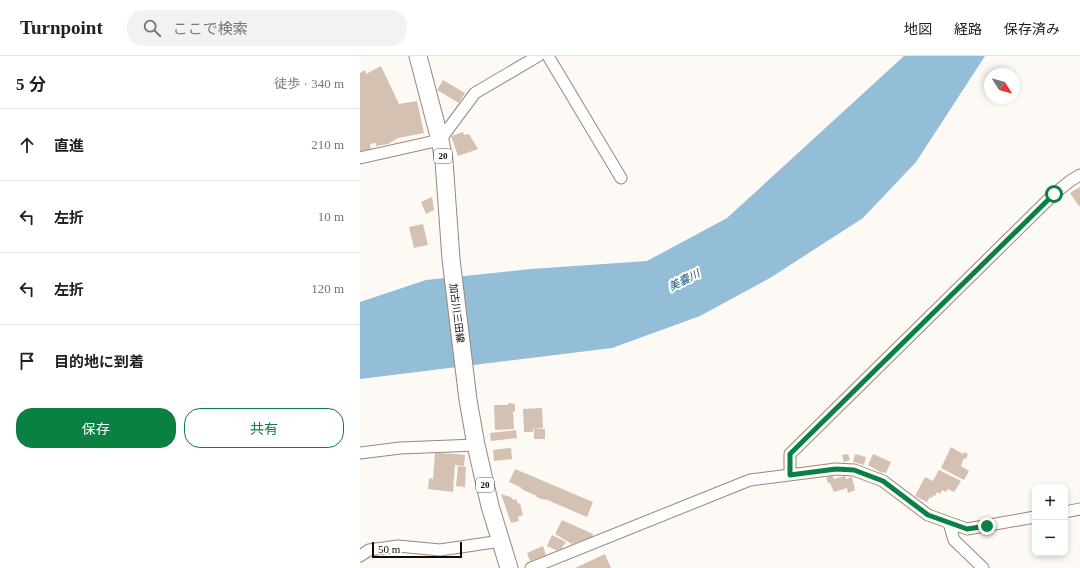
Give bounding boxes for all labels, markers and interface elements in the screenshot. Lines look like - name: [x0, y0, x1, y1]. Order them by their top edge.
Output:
- search box: [127, 10, 407, 46]
- text: Turnpoint: [20, 17, 103, 38]
- icon: search: [141, 17, 163, 39]
- text: ここで検索: [173, 21, 248, 37]
- text: 地図: [904, 22, 932, 37]
- text: 経路: [954, 22, 982, 37]
- text: 保存済み: [1004, 22, 1060, 37]
- north arrow: [984, 68, 1020, 104]
- text: 5 分: [16, 75, 46, 94]
- text: 徒歩 · 340 m: [274, 76, 344, 91]
- icon: ahead: [16, 134, 38, 156]
- text: 210 m: [311, 137, 344, 152]
- text: 直進: [54, 138, 84, 154]
- road number: 20: [434, 149, 452, 163]
- route start: [1045, 185, 1063, 203]
- icon: left: [16, 206, 38, 228]
- text: 10 m: [318, 209, 344, 224]
- text: 左折: [54, 210, 84, 226]
- water label: 美嚢川: [667, 267, 702, 293]
- icon: left: [16, 278, 38, 300]
- text: 120 m: [311, 281, 344, 296]
- text: 左折: [54, 282, 84, 298]
- street label: 加古川三田線: [448, 283, 466, 343]
- icon: arrive: [16, 350, 38, 372]
- text: 目的地に到着: [54, 354, 144, 370]
- button: 保存: [16, 408, 176, 448]
- button: 共有: [184, 408, 344, 448]
- road number: 20: [476, 478, 494, 492]
- map controls: [1032, 484, 1068, 556]
- button: +: [1032, 484, 1068, 520]
- route end: [978, 517, 996, 535]
- button: −: [1032, 520, 1068, 556]
- scale bar: [372, 540, 462, 559]
- text: 50 m: [378, 543, 400, 555]

